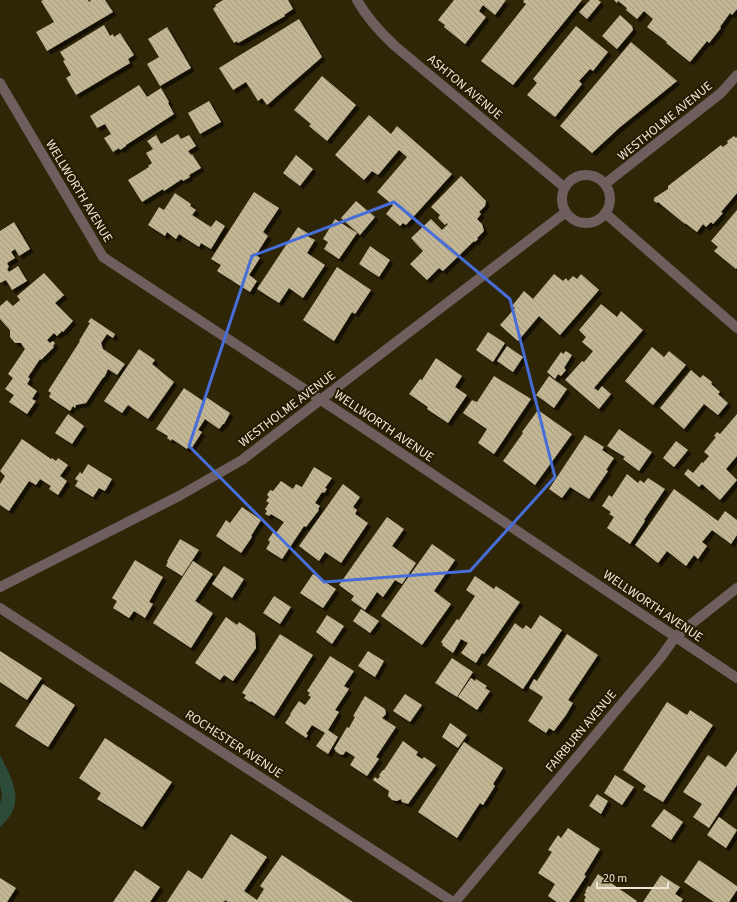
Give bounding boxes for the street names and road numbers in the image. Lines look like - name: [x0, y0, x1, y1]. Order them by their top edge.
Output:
- street label: ASHTON AVENUE: [424, 50, 506, 124]
- street label: WESTHOLME AVENUE: [614, 77, 716, 165]
- street label: WELLWORTH AVENUE: [41, 136, 117, 246]
- street label: WESTHOLME AVENUE: [235, 366, 339, 451]
- street label: WELLWORTH AVENUE: [330, 386, 438, 466]
- street label: WELLWORTH AVENUE: [599, 566, 707, 646]
- street label: FAIRBURN AVENUE: [541, 686, 621, 776]
- street label: ROCHESTER AVENUE: [182, 706, 287, 782]

